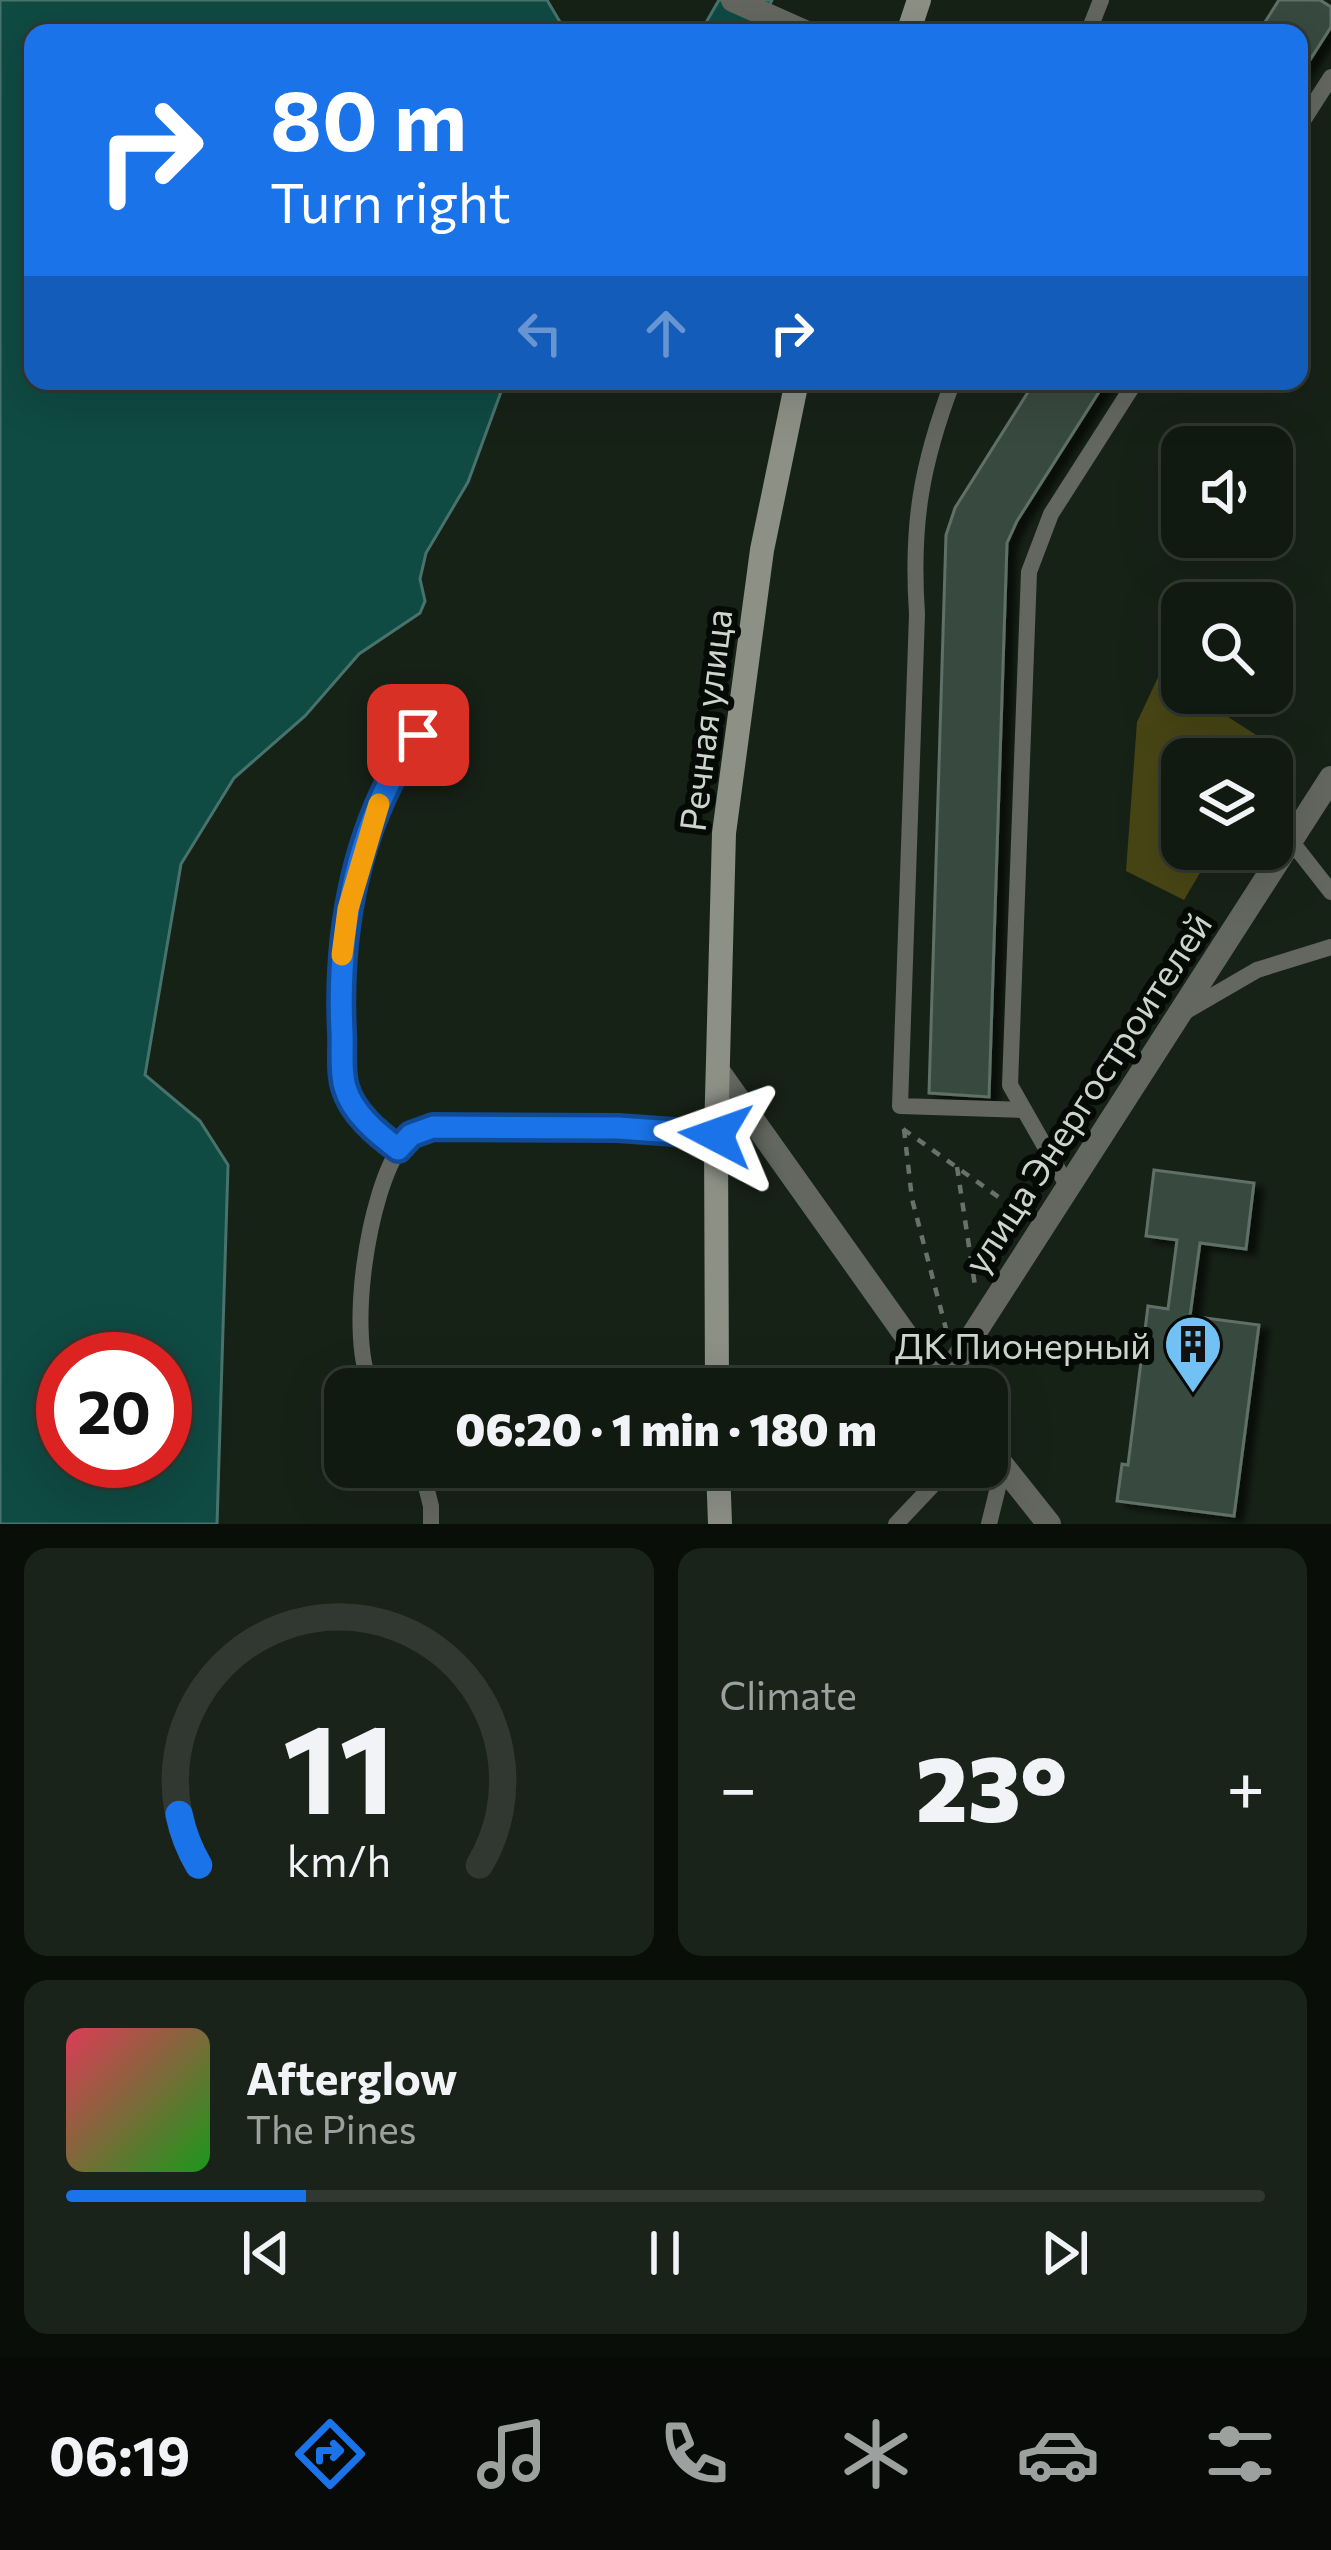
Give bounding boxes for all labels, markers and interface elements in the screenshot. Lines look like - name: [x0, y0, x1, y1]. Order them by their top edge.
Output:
- text: 80 m: [270, 66, 467, 168]
- icon: right: [72, 72, 228, 228]
- text: Turn right: [270, 168, 511, 234]
- icon: left: [507, 300, 573, 366]
- icon: ahead: [633, 300, 699, 366]
- icon: right: [759, 300, 825, 366]
- map controls: [1161, 426, 1293, 870]
- button: sound: [1161, 426, 1293, 558]
- button: search: [1161, 582, 1293, 714]
- street label: Речная улица: [669, 606, 739, 834]
- pin: [367, 684, 469, 786]
- icon: arrive: [385, 702, 451, 768]
- button: layers: [1161, 738, 1293, 870]
- street label: улица Энергостроителей: [953, 903, 1219, 1281]
- position arrow: [653, 1072, 779, 1198]
- building icon: ДК Пионерный: [1162, 1313, 1224, 1395]
- place label: ДК Пионерный: [895, 1322, 1151, 1366]
- speed limit sign: 20: [36, 1332, 192, 1488]
- text: 06:20 · 1 min · 180 m: [455, 1400, 877, 1455]
- text: Climate: [720, 1670, 857, 1718]
- text: 11: [282, 1687, 395, 1840]
- text: 23°: [916, 1730, 1067, 1841]
- text: −: [720, 1745, 757, 1826]
- text: +: [1226, 1745, 1265, 1826]
- text: km/h: [287, 1833, 391, 1886]
- text: Afterglow: [246, 2049, 457, 2104]
- text: The Pines: [246, 2104, 417, 2152]
- icon: previous: [233, 2220, 299, 2286]
- icon: pause: [632, 2220, 698, 2286]
- icon: next: [1032, 2220, 1098, 2286]
- icon: directions: [288, 2412, 372, 2496]
- icon: music: [470, 2412, 554, 2496]
- icon: phone: [652, 2412, 736, 2496]
- icon: climate: [834, 2412, 918, 2496]
- icon: car: [1016, 2412, 1100, 2496]
- icon: filters: [1198, 2412, 1282, 2496]
- text: 06:19: [49, 2421, 190, 2487]

